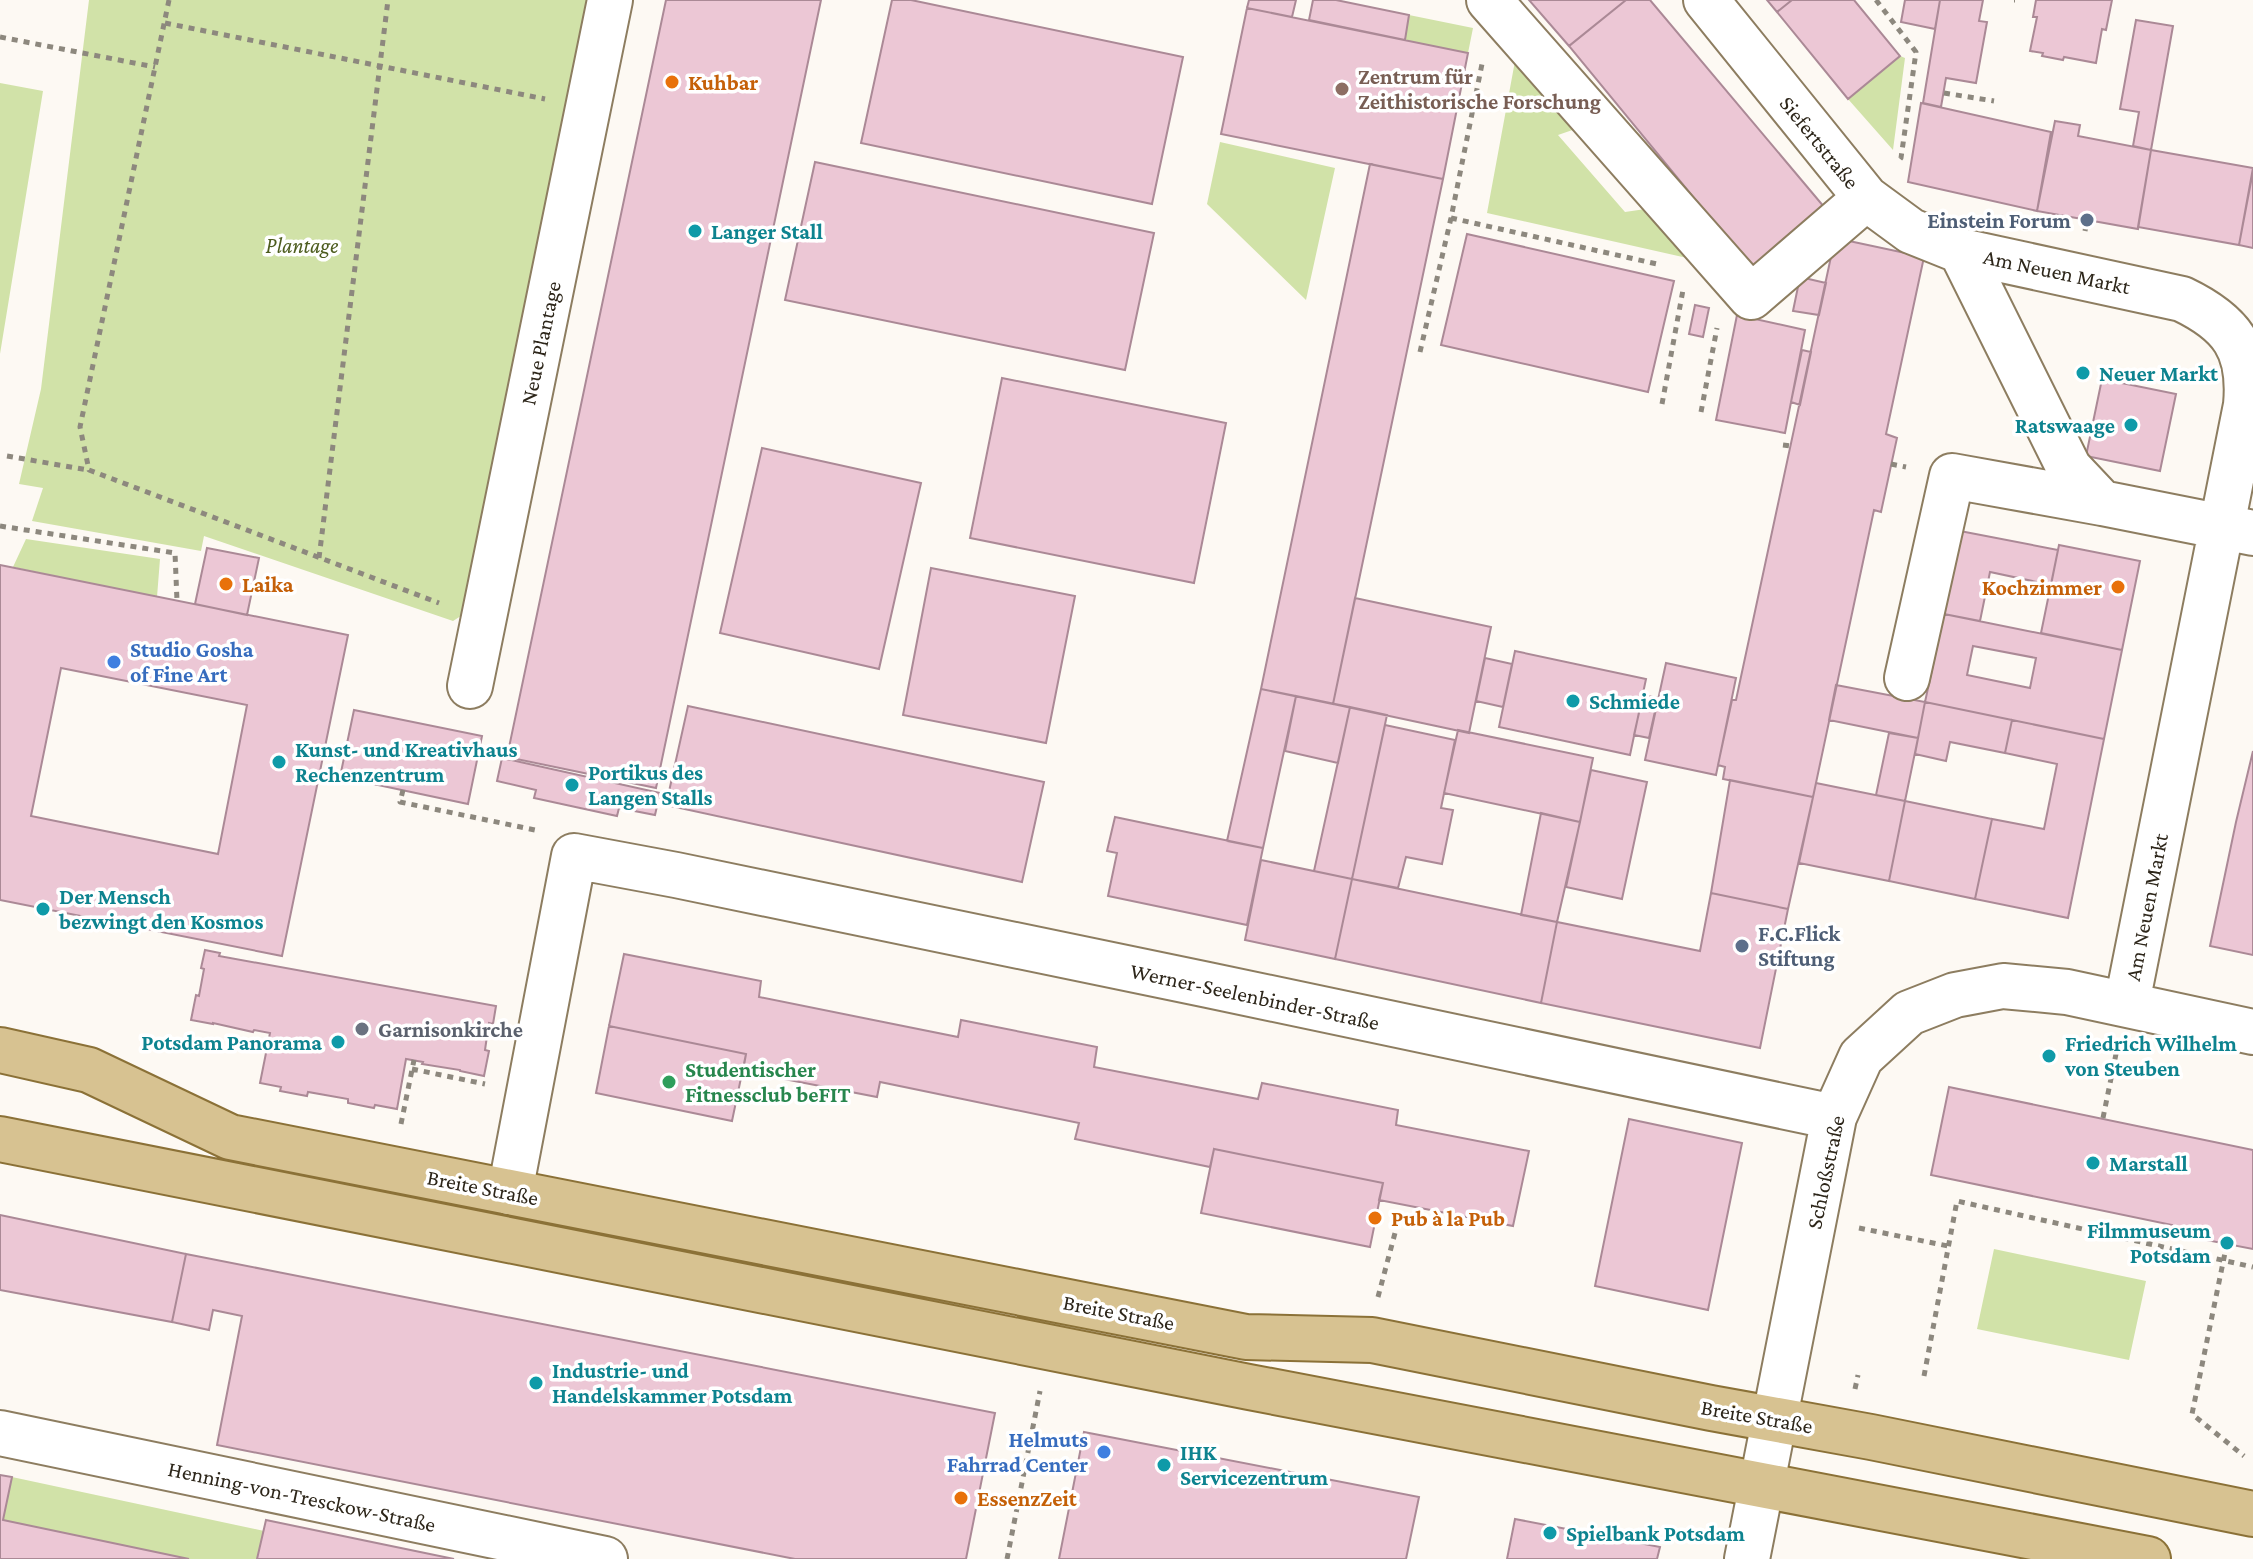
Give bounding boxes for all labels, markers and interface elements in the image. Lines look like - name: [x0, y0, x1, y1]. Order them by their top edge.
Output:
- place label: Zentrum für Zeithistorische Forschung: [1358, 64, 1601, 114]
- place label: Kuhbar: [688, 70, 758, 95]
- marker: Kuhbar: [663, 73, 681, 91]
- marker: Zentrum für Zeithistorische Forschung: [1333, 80, 1351, 98]
- street label: Siefertstraße: [1775, 91, 1865, 194]
- place label: Einstein Forum: [1927, 208, 2071, 233]
- marker: Einstein Forum: [2078, 211, 2096, 229]
- place label: Langer Stall: [711, 219, 823, 244]
- marker: Langer Stall: [686, 222, 704, 240]
- park label: Plantage: [266, 233, 339, 258]
- street label: Am Neuen Markt: [1981, 244, 2133, 299]
- street label: Neue Plantage: [515, 279, 566, 407]
- place label: Neuer Markt: [2099, 361, 2219, 386]
- marker: Neuer Markt: [2074, 364, 2092, 382]
- place label: Ratswaage: [2015, 413, 2115, 438]
- marker: Ratswaage: [2122, 416, 2140, 434]
- place label: Laika: [242, 572, 294, 597]
- marker: Laika: [217, 575, 235, 593]
- place label: Kochzimmer: [1982, 575, 2102, 600]
- marker: Kochzimmer: [2109, 578, 2127, 596]
- place label: Studio Gosha of Fine Art: [130, 637, 254, 687]
- marker: Studio Gosha of Fine Art: [105, 653, 123, 671]
- place label: Schmiede: [1589, 689, 1680, 714]
- marker: Schmiede: [1564, 692, 1582, 710]
- place label: Kunst- und Kreativhaus Rechenzentrum: [295, 737, 518, 787]
- marker: Kunst- und Kreativhaus Rechenzentrum: [270, 753, 288, 771]
- place label: Portikus des Langen Stalls: [588, 760, 713, 810]
- marker: Portikus des Langen Stalls: [563, 776, 581, 794]
- street label: Am Neuen Markt: [2120, 831, 2173, 983]
- place label: Der Mensch bezwingt den Kosmos: [58, 884, 263, 934]
- marker: Der Mensch bezwingt den Kosmos: [34, 900, 52, 918]
- place label: F.C.Flick Stiftung: [1758, 921, 1841, 971]
- marker: F.C.Flick Stiftung: [1733, 937, 1751, 955]
- street label: Werner-Seelenbinder-Straße: [1128, 958, 1382, 1035]
- place label: Garnisonkirche: [378, 1017, 523, 1042]
- marker: Garnisonkirche: [353, 1020, 371, 1038]
- place label: Potsdam Panorama: [141, 1030, 322, 1055]
- place label: Friedrich Wilhelm von Steuben: [2064, 1031, 2237, 1081]
- marker: Potsdam Panorama: [329, 1033, 347, 1051]
- marker: Friedrich Wilhelm von Steuben: [2040, 1047, 2058, 1065]
- place label: Studentischer Fitnessclub beFIT: [685, 1057, 851, 1107]
- marker: Studentischer Fitnessclub beFIT: [660, 1073, 678, 1091]
- street label: Schloßstraße: [1801, 1113, 1850, 1231]
- place label: Marstall: [2109, 1151, 2188, 1176]
- marker: Marstall: [2084, 1154, 2102, 1172]
- street label: Breite Straße: [425, 1164, 541, 1211]
- place label: Pub à la Pub: [1391, 1206, 1505, 1231]
- marker: Pub à la Pub: [1366, 1209, 1384, 1227]
- place label: Filmmuseum Potsdam: [2087, 1218, 2211, 1268]
- marker: Filmmuseum Potsdam: [2218, 1234, 2236, 1252]
- street label: Breite Straße: [1061, 1289, 1177, 1336]
- place label: Industrie- und Handelskammer Potsdam: [552, 1358, 793, 1408]
- marker: Industrie- und Handelskammer Potsdam: [527, 1374, 545, 1392]
- street label: Breite Straße: [1699, 1394, 1815, 1439]
- place label: Helmuts Fahrrad Center: [947, 1427, 1088, 1477]
- place label: IHK Servicezentrum: [1180, 1440, 1329, 1490]
- marker: Helmuts Fahrrad Center: [1095, 1443, 1113, 1461]
- street label: Henning-von-Tresckow-Straße: [166, 1456, 438, 1537]
- marker: IHK Servicezentrum: [1155, 1456, 1173, 1474]
- place label: EssenzZeit: [977, 1486, 1078, 1511]
- marker: EssenzZeit: [952, 1489, 970, 1507]
- place label: Spielbank Potsdam: [1566, 1521, 1745, 1546]
- marker: Spielbank Potsdam: [1541, 1524, 1559, 1542]

